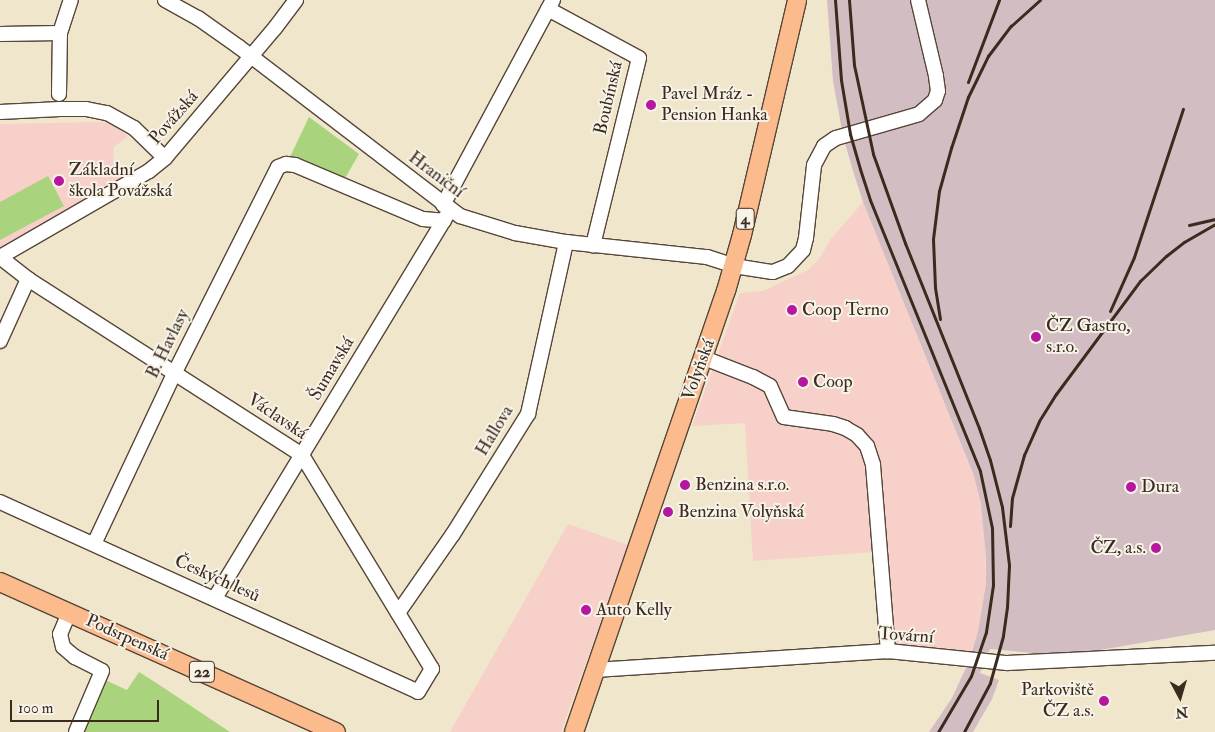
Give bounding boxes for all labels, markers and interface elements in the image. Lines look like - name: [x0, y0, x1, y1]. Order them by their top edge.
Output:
- street label: Boubínská: [590, 59, 628, 137]
- place label: Pavel Mráz - Pension Hanka: [661, 84, 768, 126]
- street label: Povážská: [145, 87, 203, 149]
- marker: Pavel Mráz - Pension Hanka: [645, 99, 657, 111]
- street label: Hraniční: [404, 147, 468, 203]
- place label: Základní škola Povážská: [69, 160, 172, 202]
- marker: Základní škola Povážská: [53, 175, 65, 187]
- road number: 4: [735, 205, 755, 232]
- place label: Coop Terno: [802, 299, 889, 321]
- marker: Coop Terno: [786, 304, 798, 316]
- street label: B. Havlasy: [142, 306, 194, 382]
- place label: ČZ Gastro, s.r.o.: [1046, 316, 1131, 358]
- marker: ČZ Gastro, s.r.o.: [1030, 331, 1042, 343]
- street label: Šumavská: [305, 333, 359, 405]
- street label: Volyňská: [678, 336, 720, 404]
- place label: Coop: [813, 371, 853, 393]
- marker: Coop: [797, 376, 809, 388]
- street label: Václavská: [243, 389, 311, 445]
- street label: Hallova: [472, 402, 518, 460]
- place label: Benzina s.r.o.: [695, 474, 789, 496]
- place label: Dura: [1141, 476, 1179, 498]
- marker: Benzina s.r.o.: [679, 479, 691, 491]
- marker: Dura: [1125, 481, 1137, 493]
- place label: Benzina Volyňská: [678, 501, 804, 523]
- marker: Benzina Volyňská: [662, 506, 674, 518]
- place label: ČZ, a.s.: [1090, 537, 1146, 559]
- marker: ČZ, a.s.: [1150, 542, 1162, 554]
- street label: Českých lesů: [171, 551, 263, 607]
- place label: Auto Kelly: [596, 599, 672, 621]
- marker: Auto Kelly: [580, 604, 592, 616]
- street label: Podsrpenská: [82, 610, 172, 666]
- street label: Tovární: [878, 623, 934, 649]
- road number: 22: [188, 659, 216, 686]
- north arrow: [1155, 672, 1205, 722]
- place label: Parkoviště ČZ a.s.: [1021, 680, 1094, 722]
- scale bar: [12, 690, 161, 722]
- marker: Parkoviště ČZ a.s.: [1098, 695, 1110, 707]
- text: 100 m: [18, 699, 53, 718]
- text: N: [1175, 703, 1189, 722]

